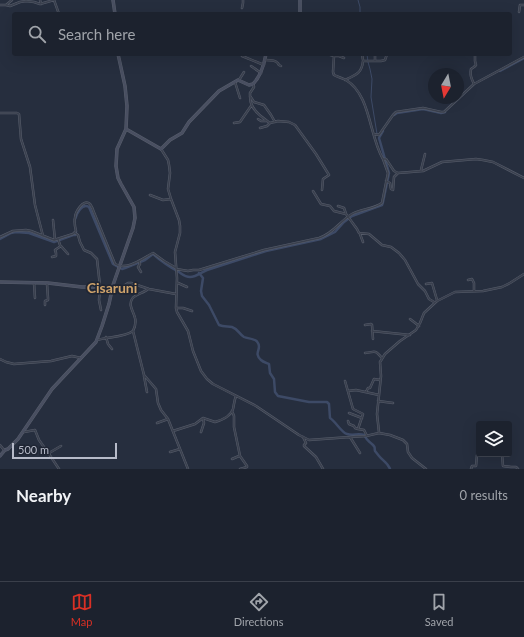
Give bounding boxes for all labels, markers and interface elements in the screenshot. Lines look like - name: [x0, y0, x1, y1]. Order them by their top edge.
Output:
- search box: [12, 12, 512, 56]
- icon: search: [26, 23, 48, 45]
- text: Search here: [58, 25, 135, 43]
- north arrow: [428, 68, 464, 104]
- district label: Cisaruni: [87, 279, 137, 296]
- map controls: [476, 421, 512, 457]
- button: layers: [476, 421, 512, 457]
- scale bar: [12, 441, 117, 460]
- text: 500 m: [18, 443, 49, 456]
- text: Nearby: [16, 485, 71, 506]
- text: 0 results: [460, 487, 508, 503]
- tab: Map: [71, 591, 93, 628]
- tab: Directions: [234, 591, 283, 628]
- tab: Saved: [425, 591, 453, 628]

